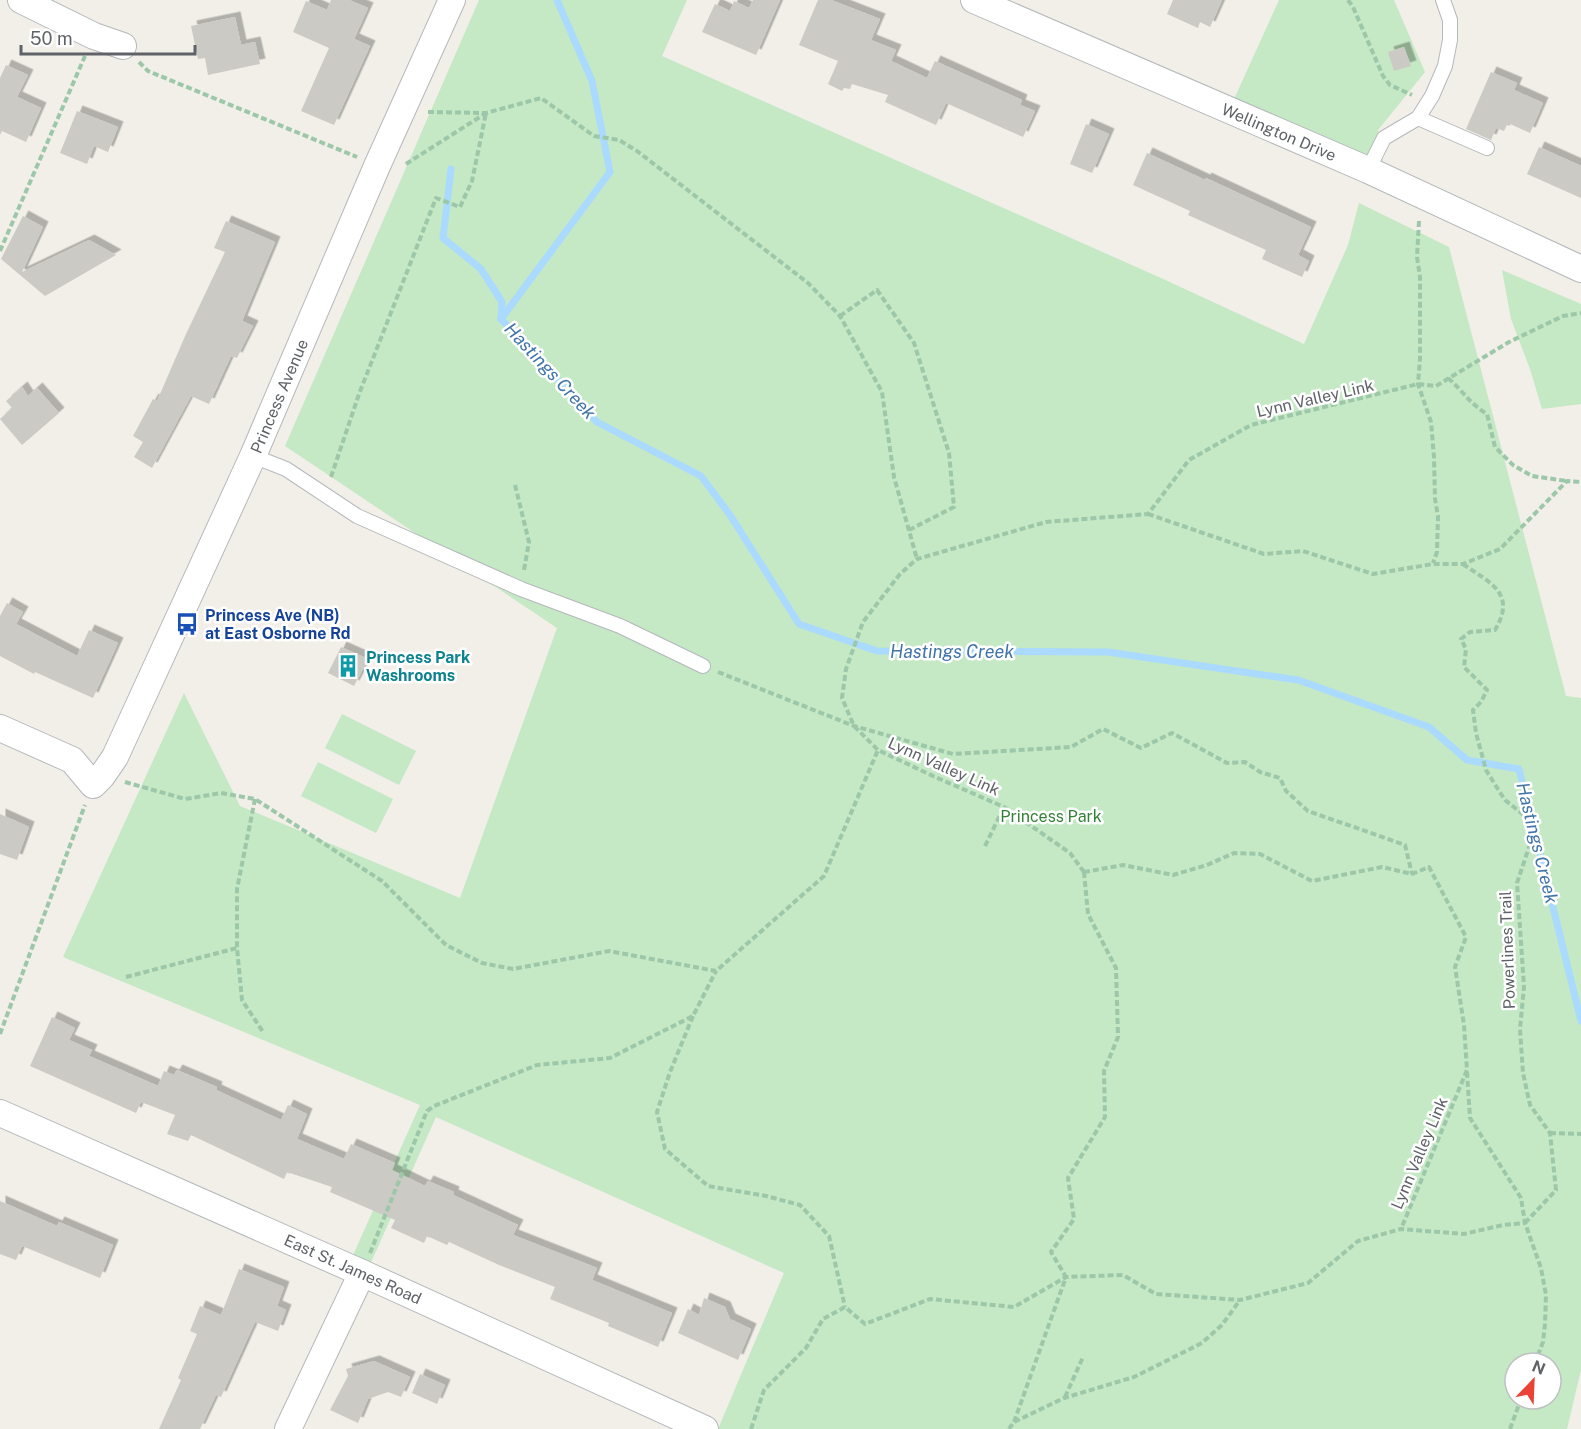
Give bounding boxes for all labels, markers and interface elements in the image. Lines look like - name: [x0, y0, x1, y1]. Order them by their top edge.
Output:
- scale bar: [21, 18, 195, 56]
- text: 50 m: [30, 28, 73, 49]
- street label: Wellington Drive: [1219, 100, 1339, 165]
- water label: Hastings Creek: [500, 318, 600, 423]
- street label: Princess Avenue: [247, 336, 312, 456]
- street label: Lynn Valley Link: [1255, 376, 1376, 421]
- place label: Princess Ave (NB) at East Osborne Rd: [205, 606, 351, 643]
- bus stop icon: Princess Ave (NB) at East Osborne Rd: [174, 611, 200, 637]
- water label: Hastings Creek: [890, 641, 1014, 662]
- place label: Princess Park Washrooms: [366, 648, 470, 685]
- building icon: Princess Park Washrooms: [335, 653, 361, 679]
- street label: Lynn Valley Link: [885, 733, 1002, 800]
- water label: Hastings Creek: [1512, 780, 1563, 906]
- park label: Princess Park: [1000, 807, 1102, 826]
- street label: Powerlines Trail: [1496, 890, 1519, 1009]
- street label: Lynn Valley Link: [1387, 1094, 1452, 1212]
- street label: East St. James Road: [281, 1231, 424, 1308]
- north arrow: [1503, 1351, 1563, 1411]
- text: N: [1529, 1356, 1548, 1379]

